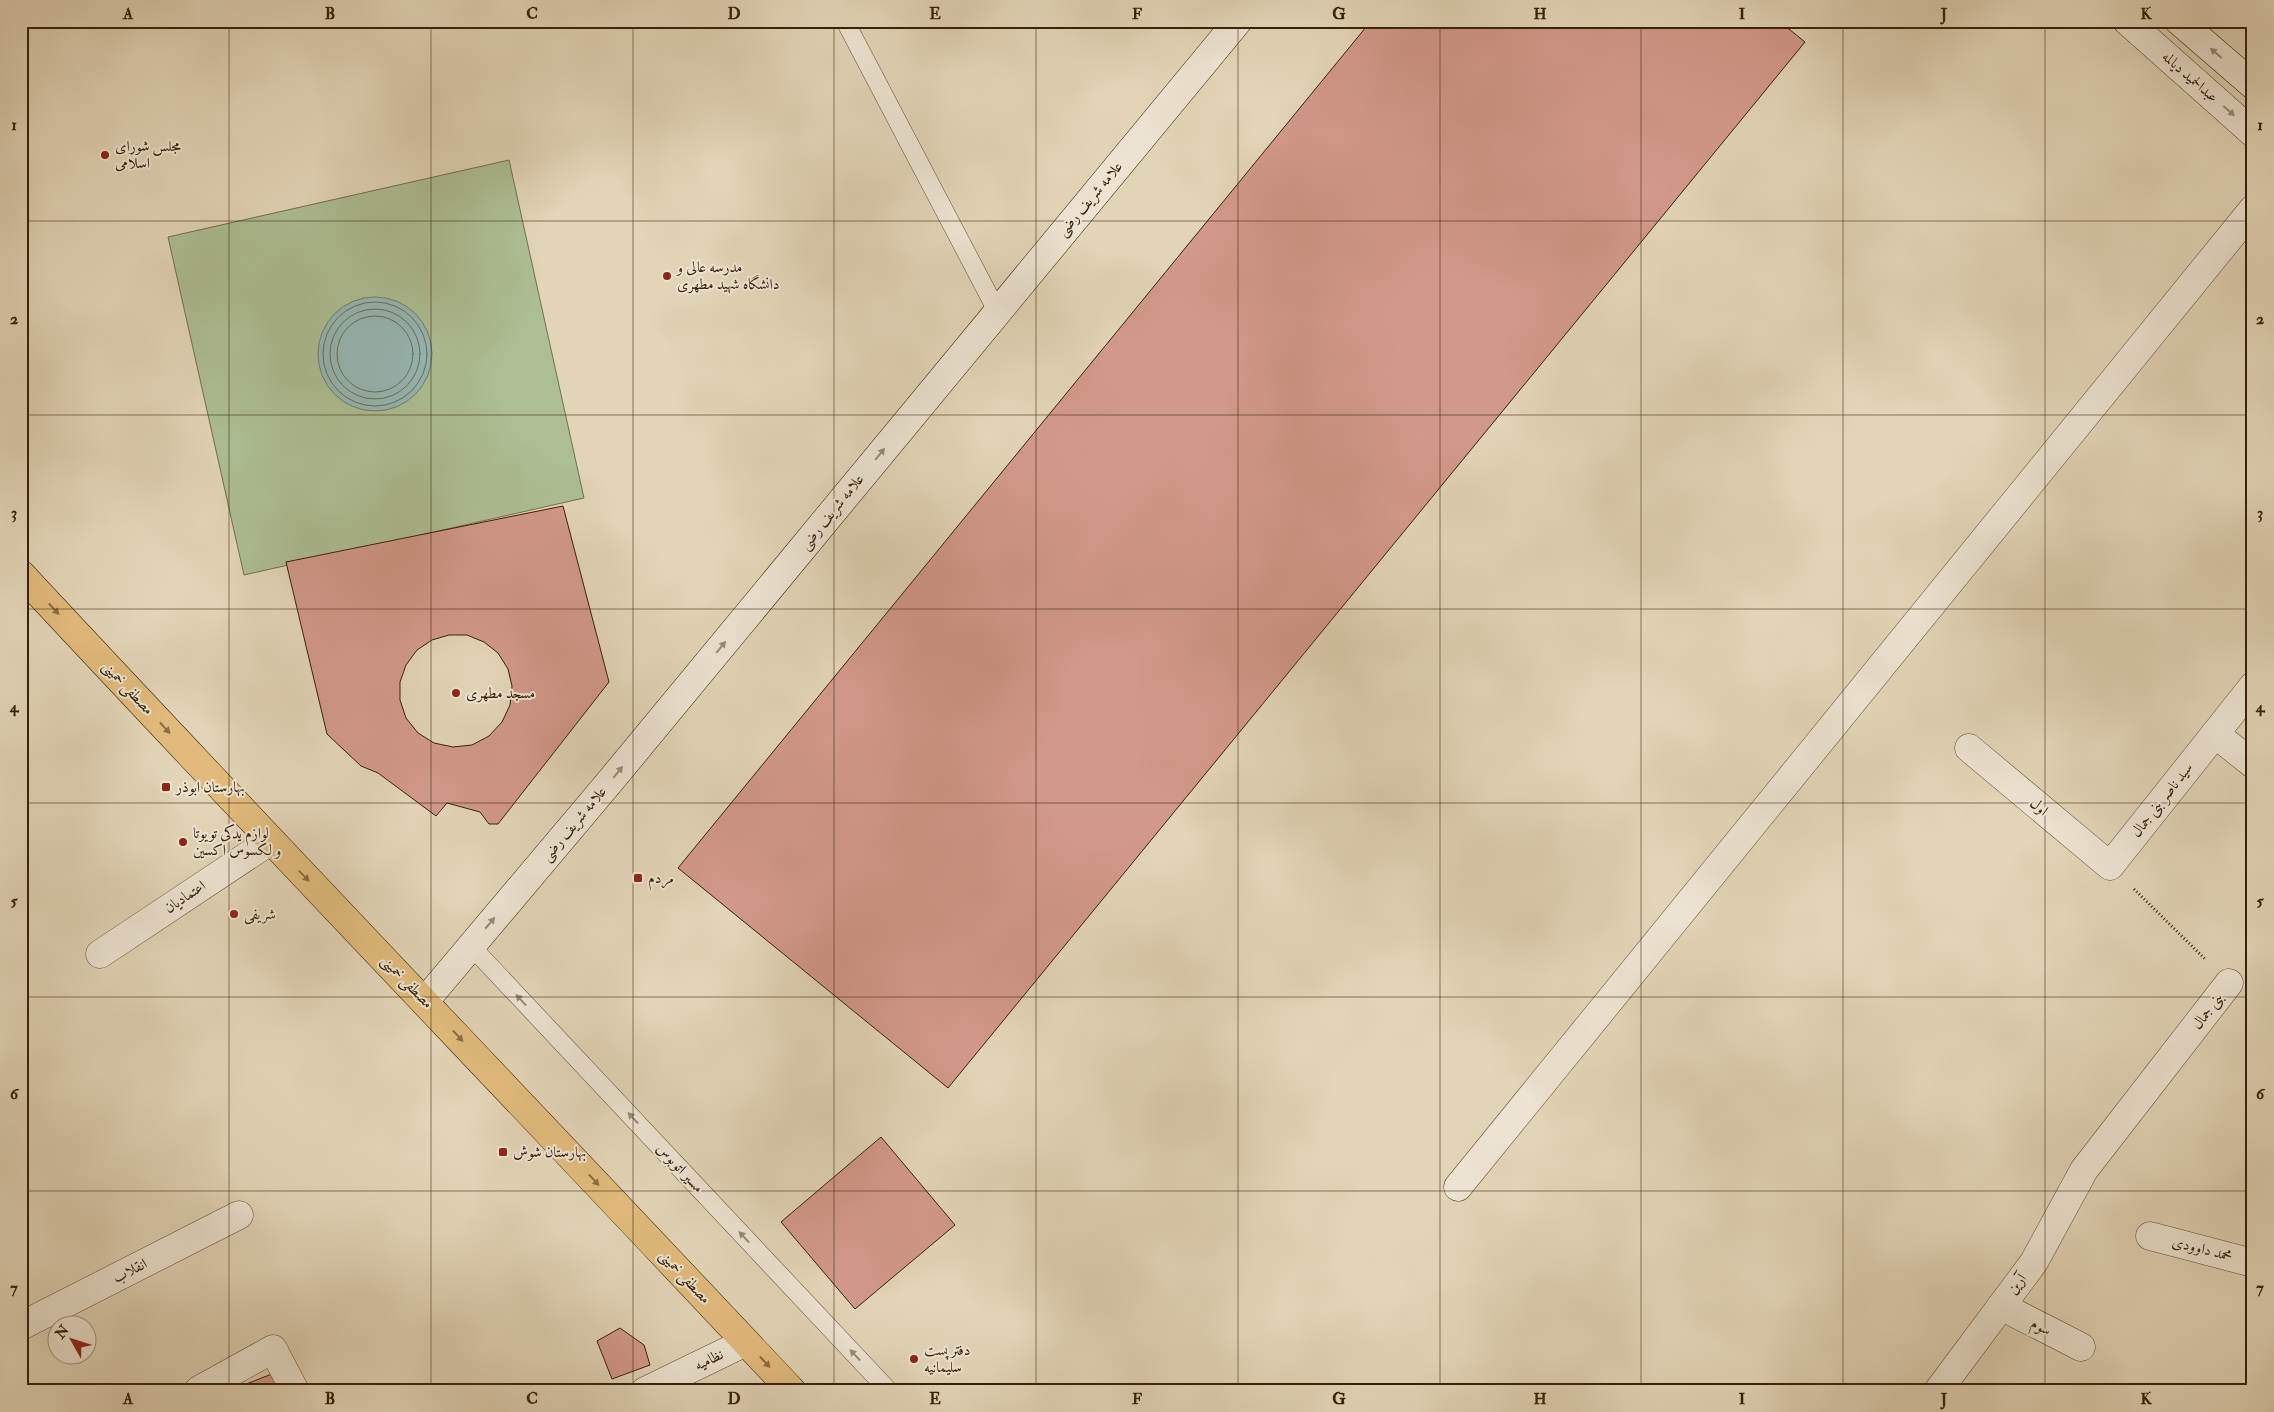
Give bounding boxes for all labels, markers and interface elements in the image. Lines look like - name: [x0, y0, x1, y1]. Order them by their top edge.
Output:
- text: A: [122, 4, 134, 24]
- text: B: [325, 4, 335, 24]
- text: C: [526, 4, 538, 24]
- text: D: [727, 4, 741, 24]
- text: E: [929, 4, 941, 24]
- text: F: [1132, 4, 1142, 24]
- text: G: [1332, 4, 1346, 24]
- text: H: [1533, 4, 1547, 24]
- text: I: [1739, 4, 1746, 24]
- text: J: [1940, 4, 1948, 25]
- text: K: [2140, 4, 2152, 24]
- street label: عبدالحمید دیالمه: [2158, 47, 2222, 107]
- one-way arrow: [2210, 47, 2222, 59]
- one-way arrow: [2222, 106, 2235, 117]
- text: 1: [11, 115, 17, 135]
- text: 1: [2257, 115, 2263, 135]
- place label: مجلس شورای اسلامی: [115, 137, 181, 173]
- marker: مجلس شورای اسلامی: [99, 149, 111, 161]
- street label: علامه شریف رضی: [1053, 157, 1128, 241]
- place label: مدرسه عالی و دانشگاه شهید مطهری: [675, 258, 780, 294]
- marker: مدرسه عالی و دانشگاه شهید مطهری: [661, 270, 673, 282]
- text: 2: [10, 309, 18, 329]
- text: 2: [2256, 309, 2264, 329]
- one-way arrow: [874, 448, 885, 460]
- street label: علامه شریف رضی: [796, 470, 869, 554]
- text: 3: [11, 503, 17, 523]
- text: 3: [2257, 503, 2263, 523]
- one-way arrow: [49, 603, 60, 616]
- one-way arrow: [715, 641, 727, 653]
- street label: مصطفی خمینی: [97, 657, 158, 720]
- place label: مسجد مطهری: [466, 684, 535, 703]
- marker: مسجد مطهری: [450, 687, 462, 699]
- text: 4: [9, 697, 20, 717]
- text: 4: [2255, 697, 2266, 717]
- one-way arrow: [159, 722, 171, 734]
- street label: سید ناصر بنی جمال: [2127, 759, 2197, 841]
- one-way arrow: [612, 766, 623, 779]
- place label: بهارستان ابوذر: [174, 778, 245, 797]
- marker: بهارستان ابوذر: [160, 781, 172, 793]
- street label: علامه شریف رضی: [537, 782, 612, 866]
- street label: اول: [2026, 794, 2052, 820]
- place label: لوازم یدکی تویوتا و لکسوس اکسین: [193, 823, 281, 860]
- marker: لوازم یدکی تویوتا و لکسوس اکسین: [177, 836, 189, 848]
- one-way arrow: [298, 869, 310, 881]
- place label: مردم: [648, 869, 674, 891]
- marker: مردم: [632, 872, 644, 884]
- street label: اعتمادیان: [161, 876, 209, 918]
- text: 5: [10, 891, 18, 911]
- text: 5: [2256, 891, 2264, 911]
- place label: شریفی: [244, 905, 276, 925]
- marker: شریفی: [228, 908, 240, 920]
- one-way arrow: [485, 917, 496, 930]
- street label: مصطفی خمینی: [376, 951, 437, 1013]
- street label: بنی جمال: [2188, 989, 2228, 1033]
- one-way arrow: [515, 994, 527, 1006]
- one-way arrow: [452, 1030, 464, 1042]
- text: 6: [10, 1084, 20, 1104]
- text: 6: [2256, 1084, 2266, 1104]
- one-way arrow: [627, 1113, 639, 1125]
- street label: مسیر اتوبوس: [652, 1139, 708, 1197]
- place label: بهارستان شوش: [513, 1143, 586, 1162]
- marker: بهارستان شوش: [497, 1146, 509, 1158]
- one-way arrow: [588, 1174, 600, 1186]
- one-way arrow: [738, 1231, 750, 1243]
- street label: محمد داوودی: [2170, 1232, 2234, 1266]
- street label: مصطفی خمینی: [654, 1246, 715, 1309]
- street label: انقلاب: [110, 1254, 150, 1288]
- street label: آرین: [2003, 1268, 2032, 1298]
- text: 7: [10, 1278, 18, 1298]
- text: 7: [2256, 1278, 2264, 1298]
- north arrow: [48, 1314, 98, 1364]
- street label: سوم: [2026, 1314, 2054, 1343]
- text: N: [51, 1322, 73, 1343]
- place label: دفتر پست سلیمانیه: [924, 1341, 970, 1377]
- street label: نظامیه: [691, 1345, 727, 1375]
- one-way arrow: [849, 1350, 861, 1362]
- marker: دفتر پست سلیمانیه: [908, 1353, 920, 1365]
- one-way arrow: [759, 1356, 771, 1368]
- text: A: [122, 1389, 134, 1409]
- text: B: [325, 1389, 335, 1409]
- text: C: [526, 1389, 538, 1409]
- text: D: [727, 1389, 741, 1409]
- text: E: [929, 1389, 941, 1409]
- text: F: [1132, 1389, 1142, 1409]
- text: G: [1332, 1389, 1346, 1409]
- text: H: [1533, 1389, 1547, 1409]
- text: I: [1739, 1389, 1746, 1409]
- text: J: [1940, 1389, 1948, 1410]
- text: K: [2140, 1389, 2152, 1409]

